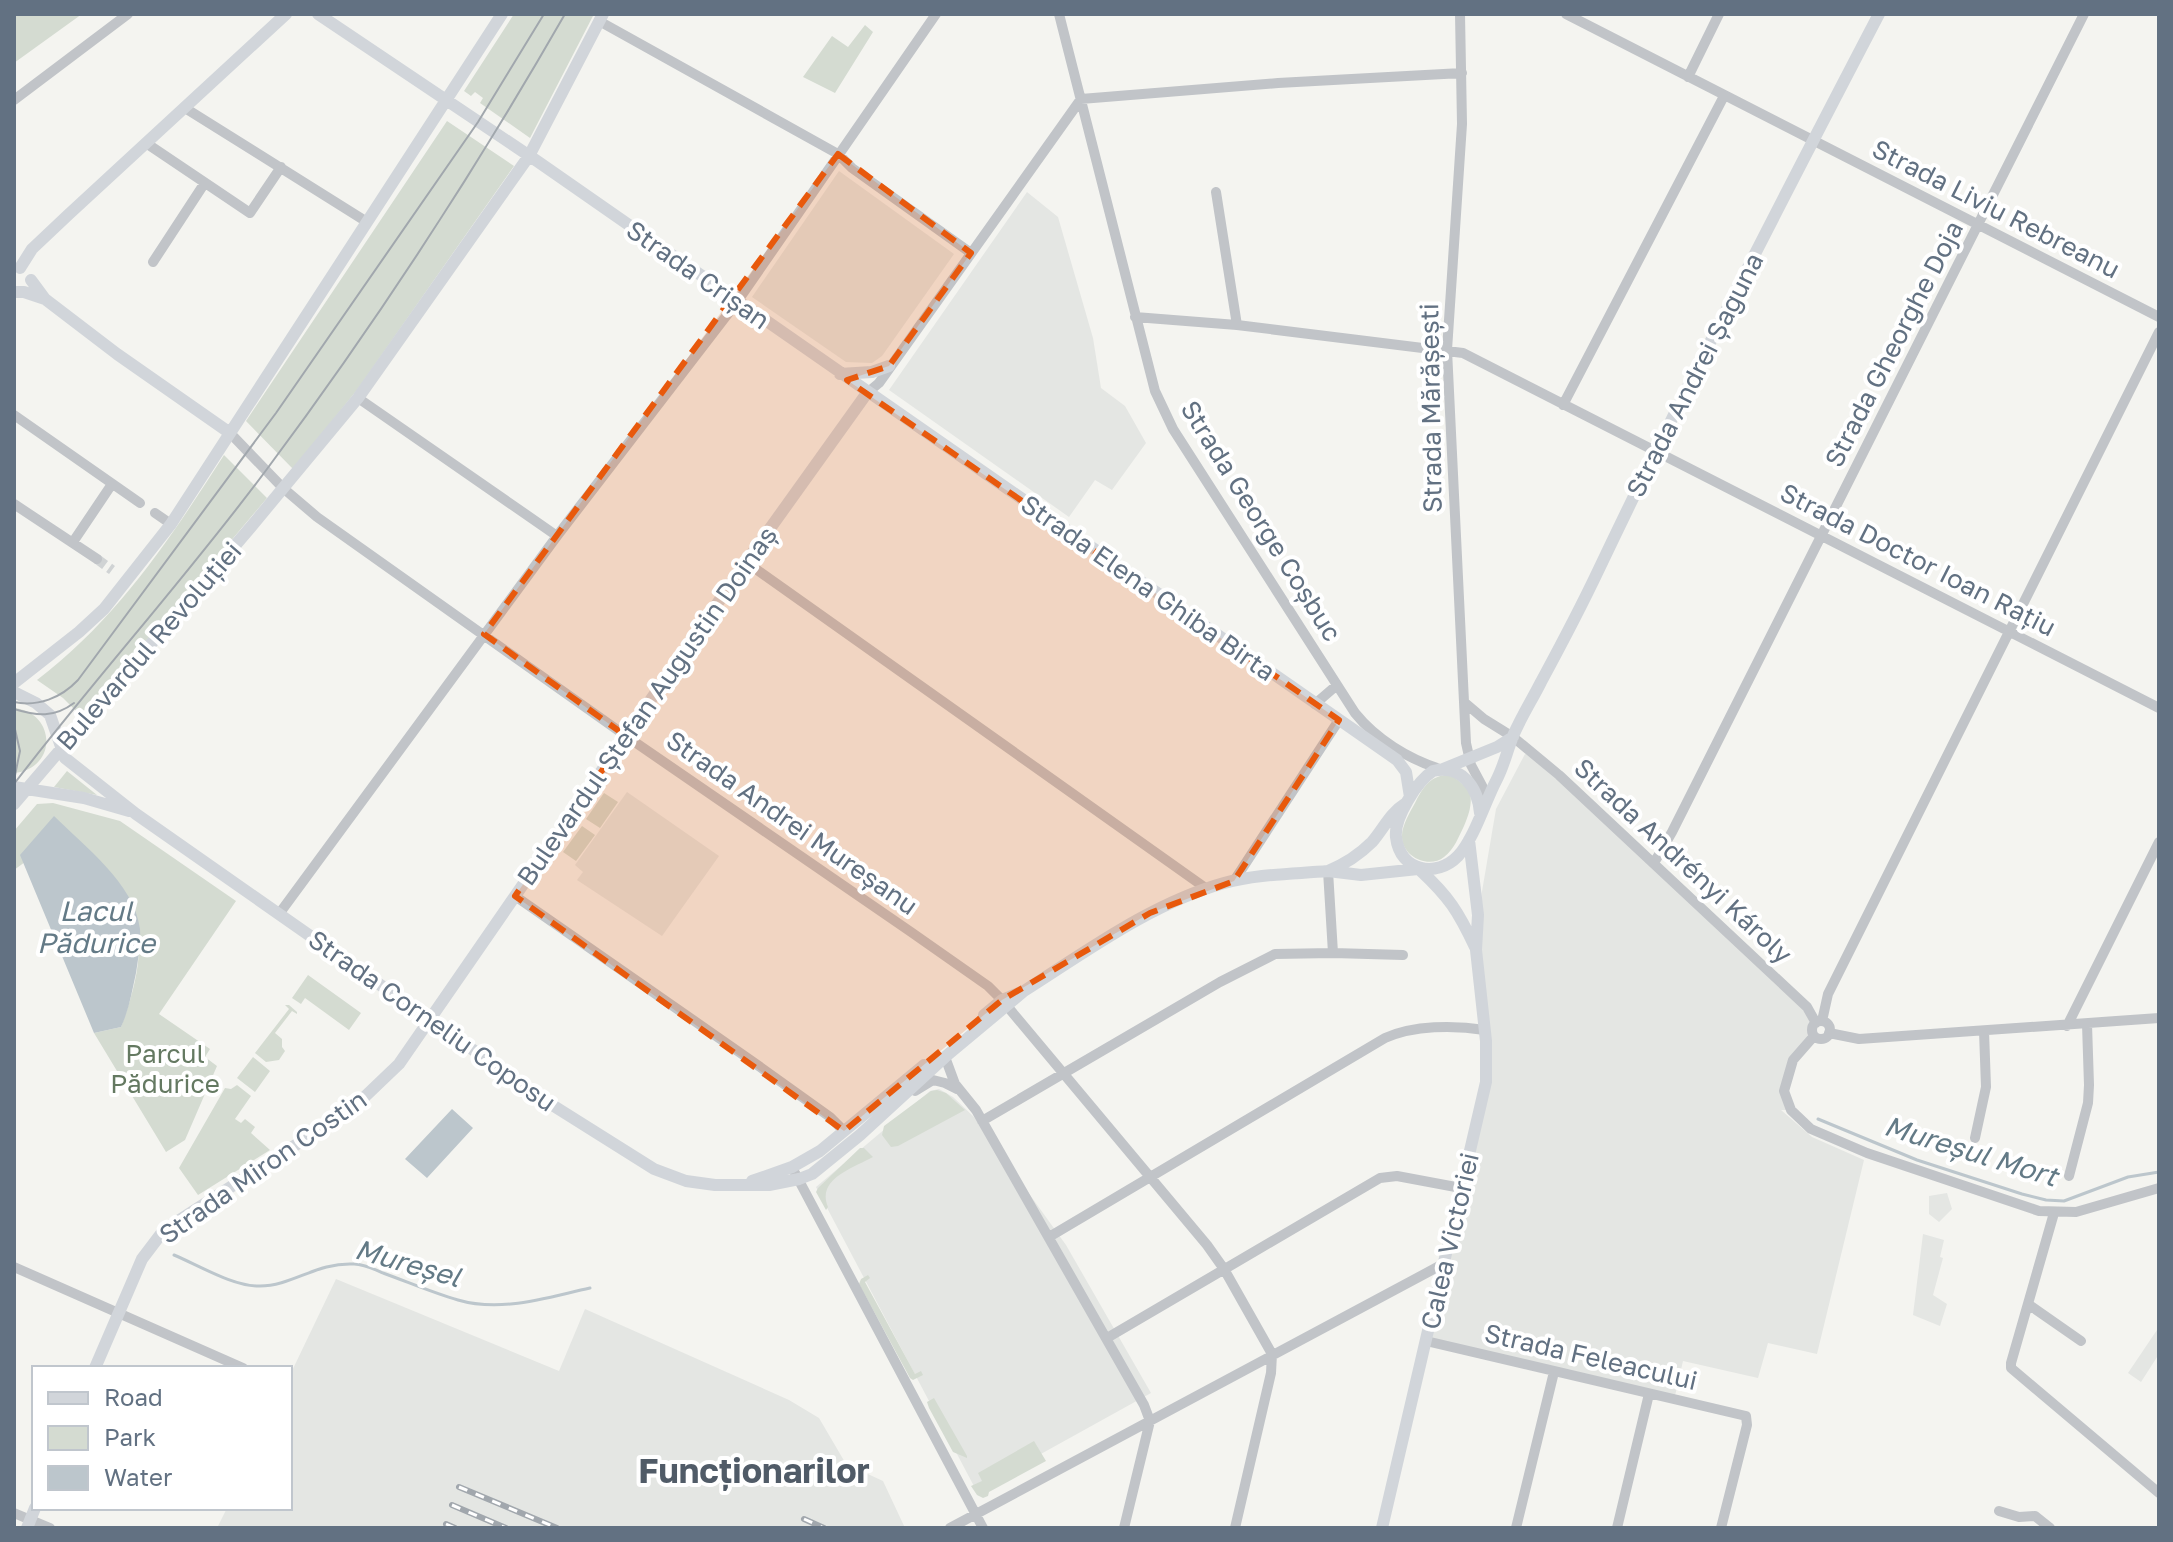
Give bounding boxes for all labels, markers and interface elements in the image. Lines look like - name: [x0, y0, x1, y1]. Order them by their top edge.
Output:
- street label: Strada Liviu Rebreanu: [1867, 133, 2125, 284]
- street label: Strada Crișan: [621, 214, 776, 335]
- street label: Strada Gheorghe Doja: [1818, 215, 1969, 472]
- street label: Strada Andrei Șaguna: [1619, 248, 1770, 502]
- street label: Strada Mărășești: [1413, 303, 1448, 513]
- street label: Strada George Coșbuc: [1175, 395, 1348, 647]
- street label: Strada Doctor Ioan Rațiu: [1775, 476, 2061, 643]
- street label: Strada Elena Ghiba Birta: [1015, 488, 1281, 687]
- street label: Bulevardul Ștefan Augustin Doinaș: [510, 520, 783, 891]
- street label: Bulevardul Revoluției: [50, 535, 247, 756]
- street label: Strada Andrei Mureșanu: [661, 724, 924, 921]
- street label: Strada Andrényi Károly: [1568, 752, 1799, 970]
- water label: Lacul Pădurice: [37, 894, 157, 959]
- street label: Strada Corneliu Coposu: [303, 923, 562, 1118]
- park label: Parcul Pădurice: [110, 1038, 220, 1099]
- street label: Strada Miron Costin: [153, 1083, 372, 1250]
- water label: Mureșul Mort: [1880, 1109, 2064, 1194]
- street label: Calea Victoriei: [1414, 1150, 1485, 1332]
- water label: Mureșel: [351, 1232, 466, 1295]
- street label: Strada Feleacului: [1482, 1317, 1700, 1396]
- legend: [32, 1366, 292, 1510]
- text: Road: [104, 1382, 163, 1411]
- text: Park: [104, 1422, 156, 1451]
- district label: Funcționarilor: [638, 1450, 870, 1491]
- text: Water: [104, 1462, 172, 1491]

